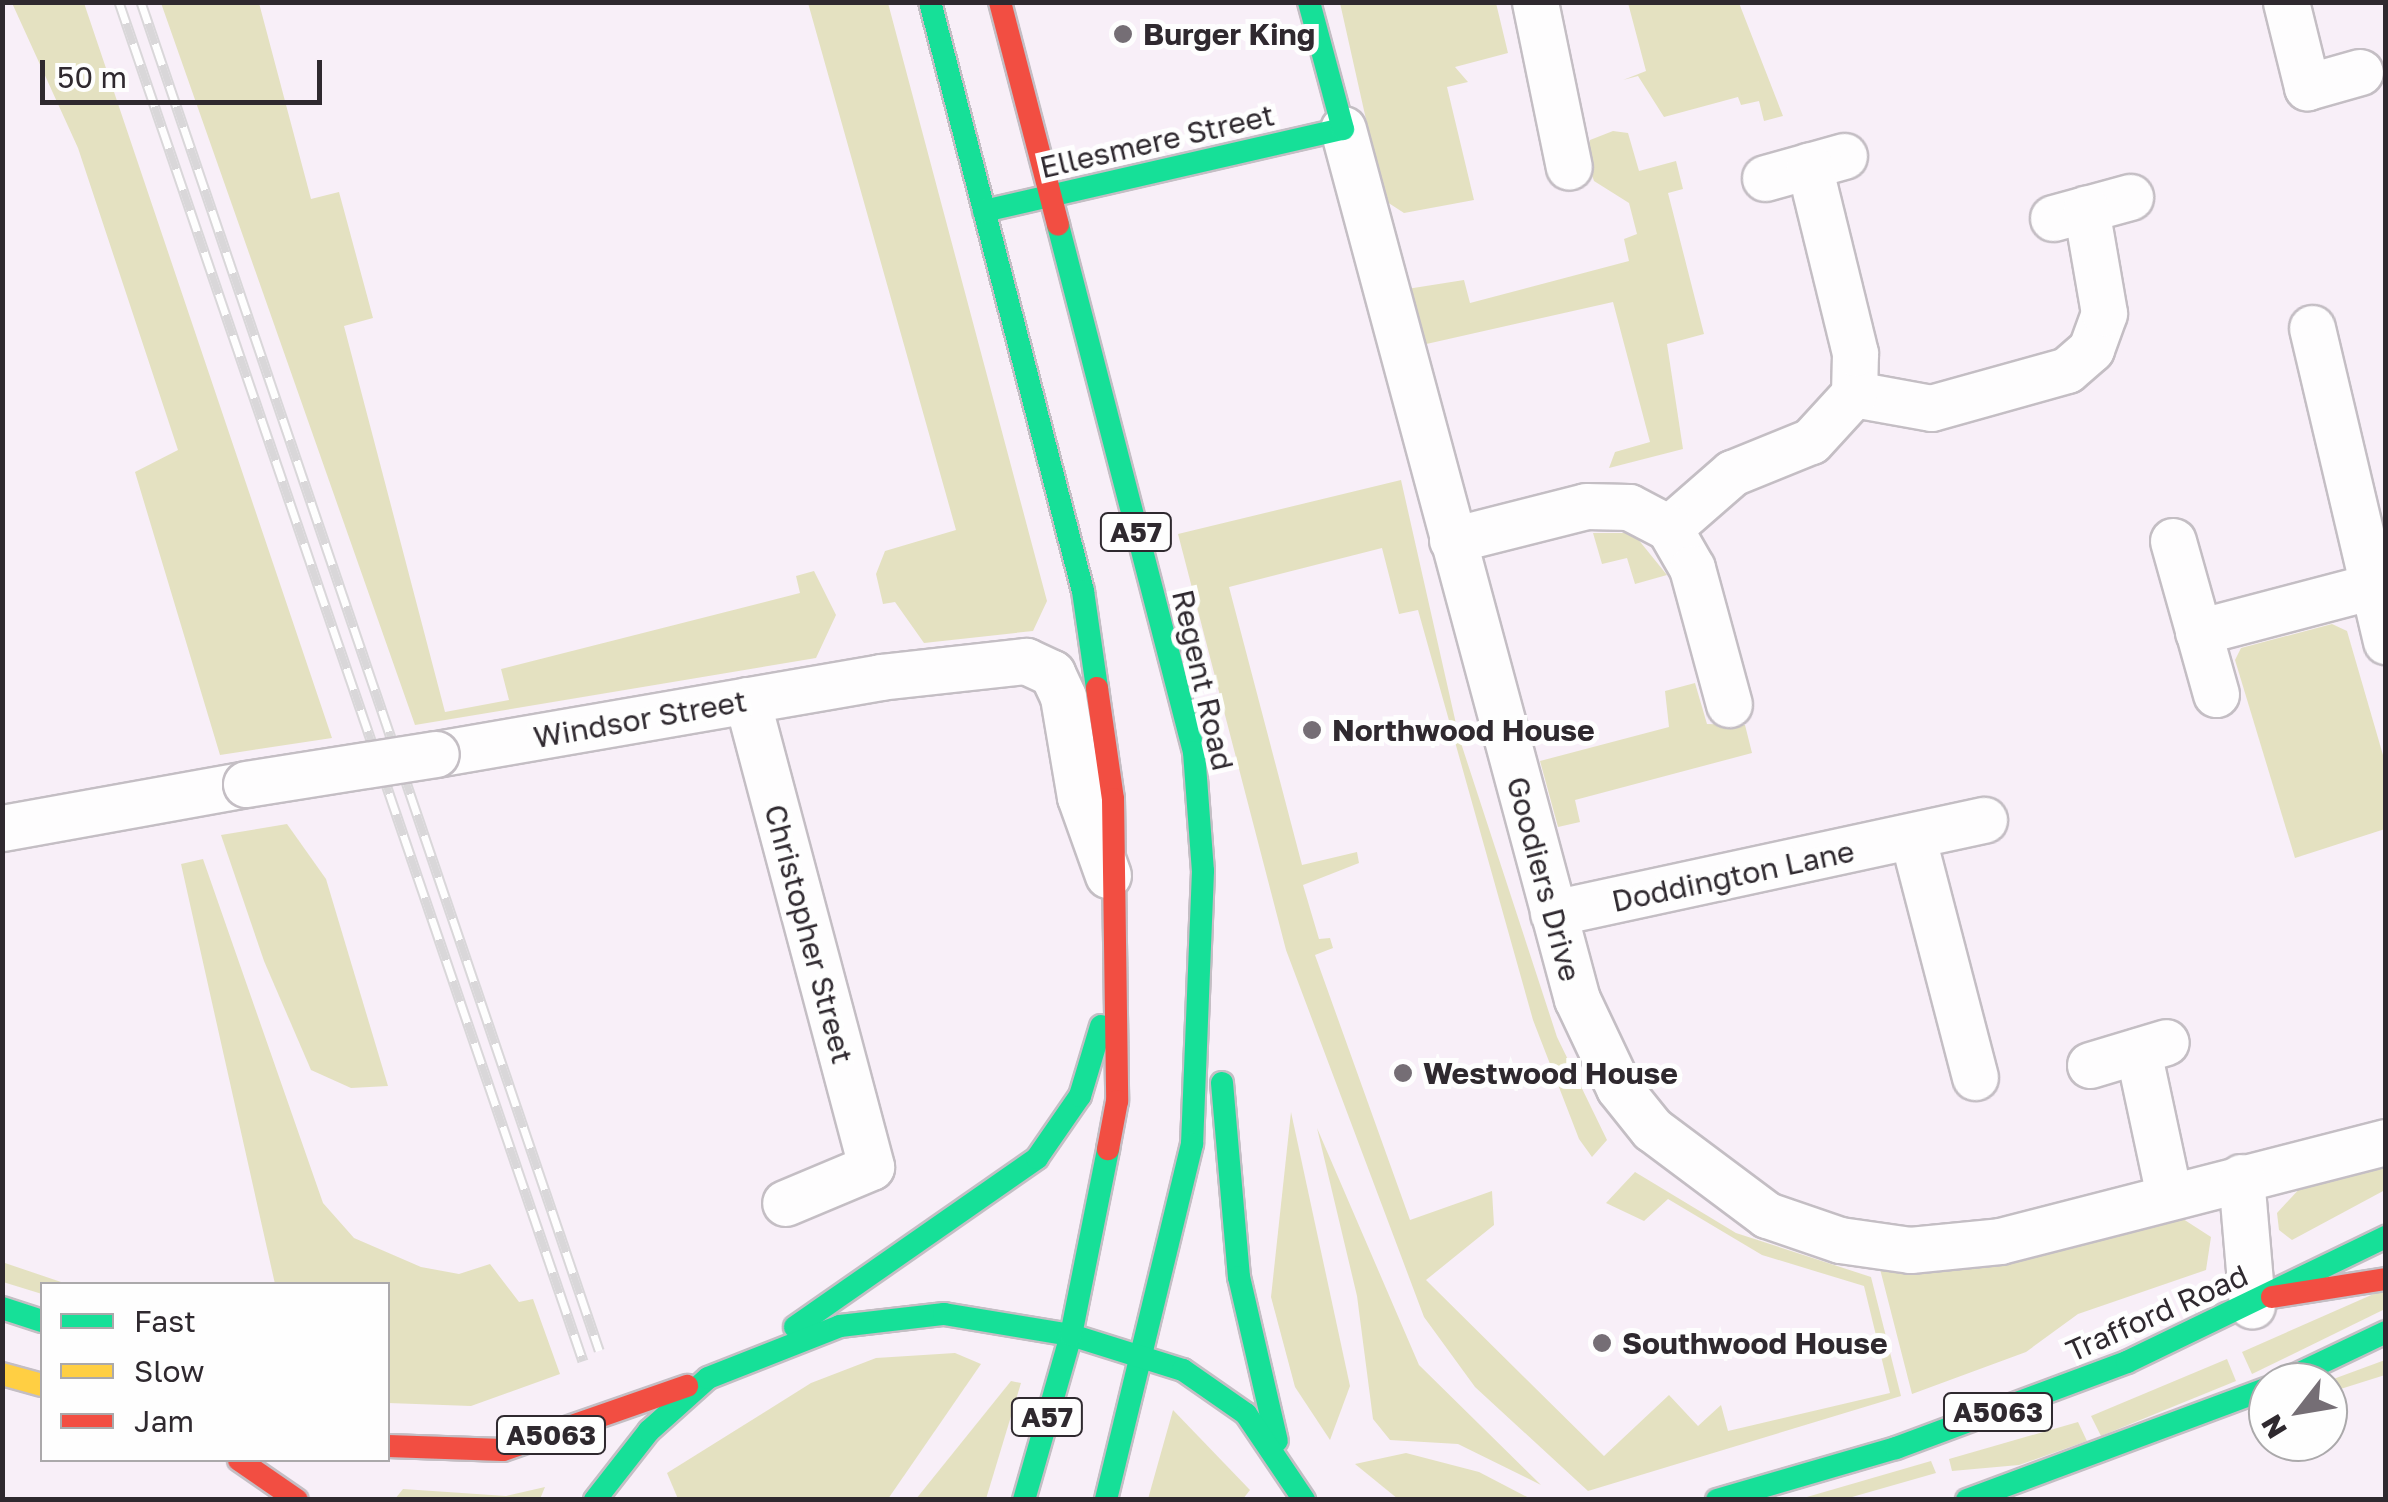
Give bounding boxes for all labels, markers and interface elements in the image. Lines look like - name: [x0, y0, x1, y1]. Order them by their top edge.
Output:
- place label: Burger King: [1143, 16, 1315, 52]
- marker: Burger King: [1112, 23, 1134, 45]
- scale bar: [45, 40, 328, 102]
- text: 50 m: [57, 59, 127, 95]
- street label: Ellesmere Street: [1036, 97, 1278, 185]
- road number: A57: [1098, 509, 1174, 555]
- street label: Regent Road: [1165, 586, 1241, 774]
- street label: Windsor Street: [531, 683, 749, 755]
- place label: Northwood House: [1332, 712, 1595, 748]
- marker: Northwood House: [1301, 719, 1323, 741]
- street label: Goodiers Drive: [1499, 773, 1589, 985]
- street label: Christopher Street: [757, 800, 861, 1068]
- street label: Doddington Lane: [1608, 833, 1858, 919]
- place label: Westwood House: [1423, 1055, 1678, 1091]
- marker: Westwood House: [1392, 1062, 1414, 1084]
- street label: Trafford Road: [2061, 1257, 2253, 1369]
- legend: [40, 1282, 390, 1462]
- text: Fast: [134, 1303, 196, 1339]
- place label: Southwood House: [1622, 1325, 1888, 1361]
- marker: Southwood House: [1591, 1332, 1613, 1354]
- text: Slow: [134, 1353, 205, 1389]
- north arrow: [2248, 1362, 2348, 1462]
- road number: A5063: [1940, 1389, 2056, 1435]
- road number: A57: [1010, 1394, 1084, 1440]
- text: Jam: [134, 1403, 194, 1439]
- text: N: [2254, 1409, 2293, 1444]
- road number: A5063: [494, 1412, 608, 1458]

